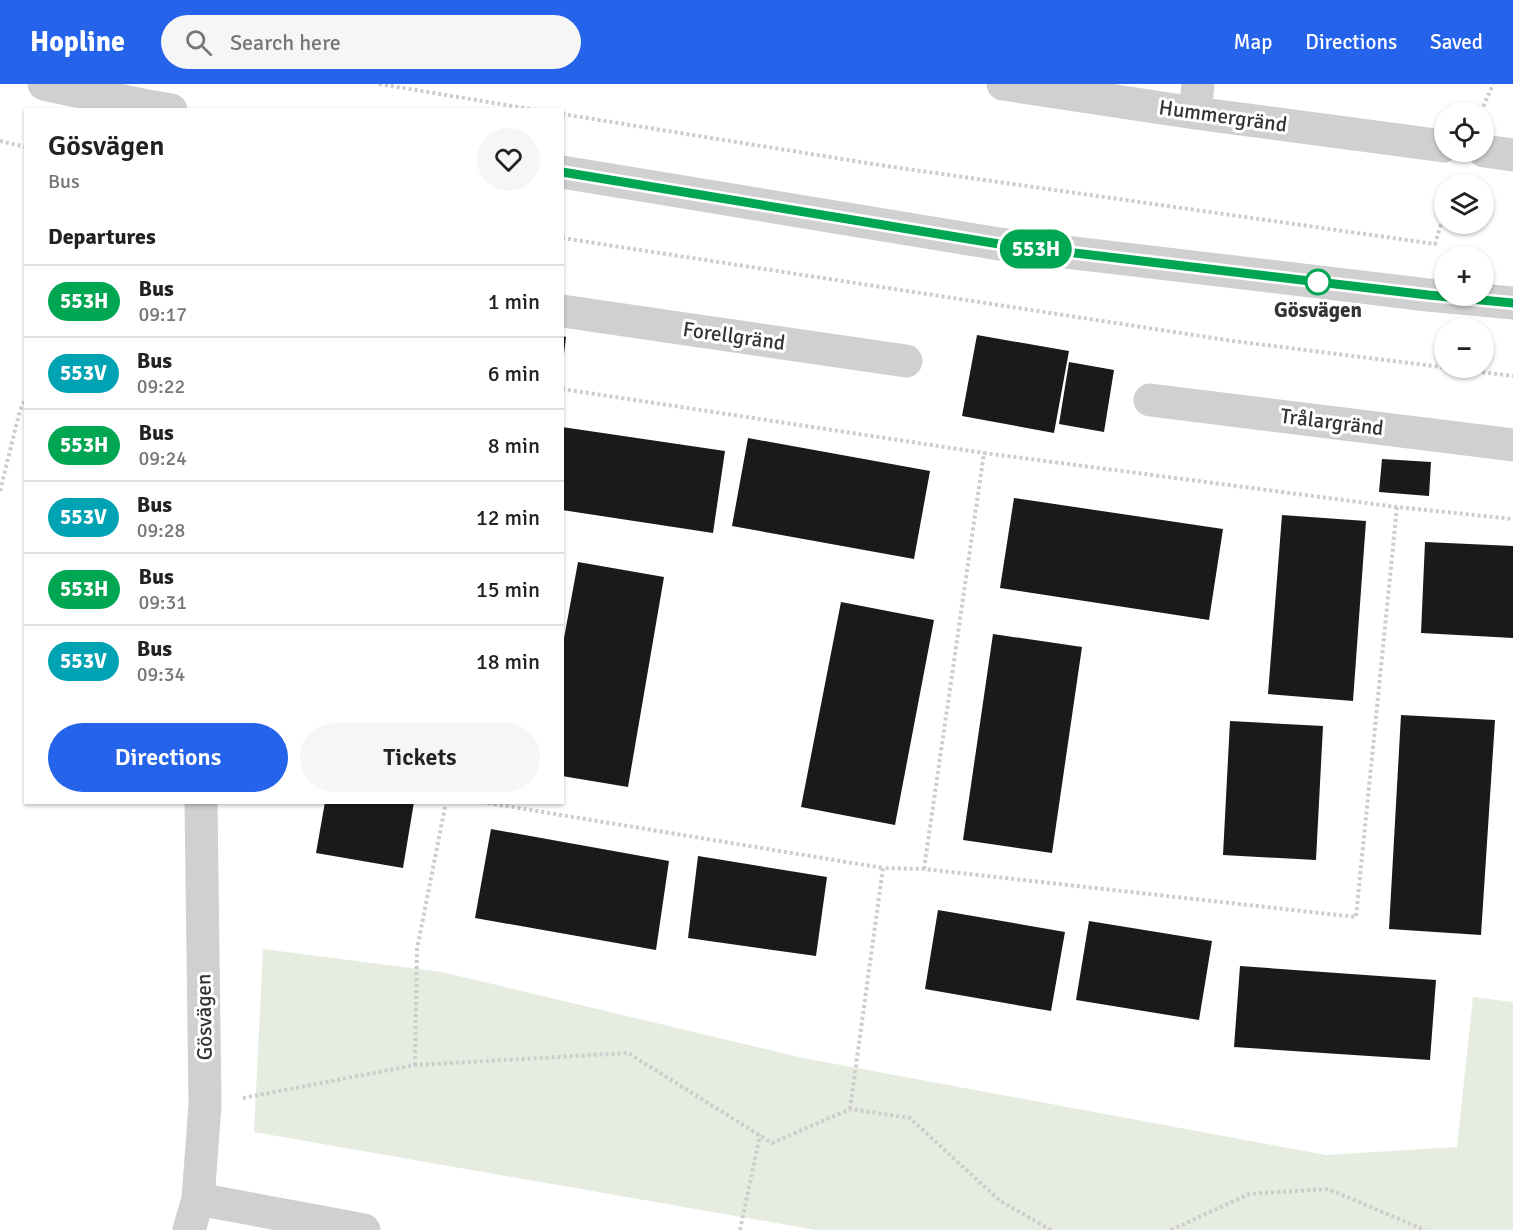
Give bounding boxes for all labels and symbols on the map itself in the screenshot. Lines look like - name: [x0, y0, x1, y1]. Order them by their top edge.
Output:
- street label: Hummergränd: [1157, 94, 1289, 138]
- line badge: 553H: [994, 230, 1078, 268]
- marker: Gösvägen: [1305, 269, 1331, 295]
- place label: Gösvägen: [1274, 297, 1362, 323]
- street label: Forellgränd: [681, 316, 787, 356]
- street label: Trålargränd: [1279, 403, 1385, 441]
- street label: Gösvägen: [190, 973, 218, 1061]

